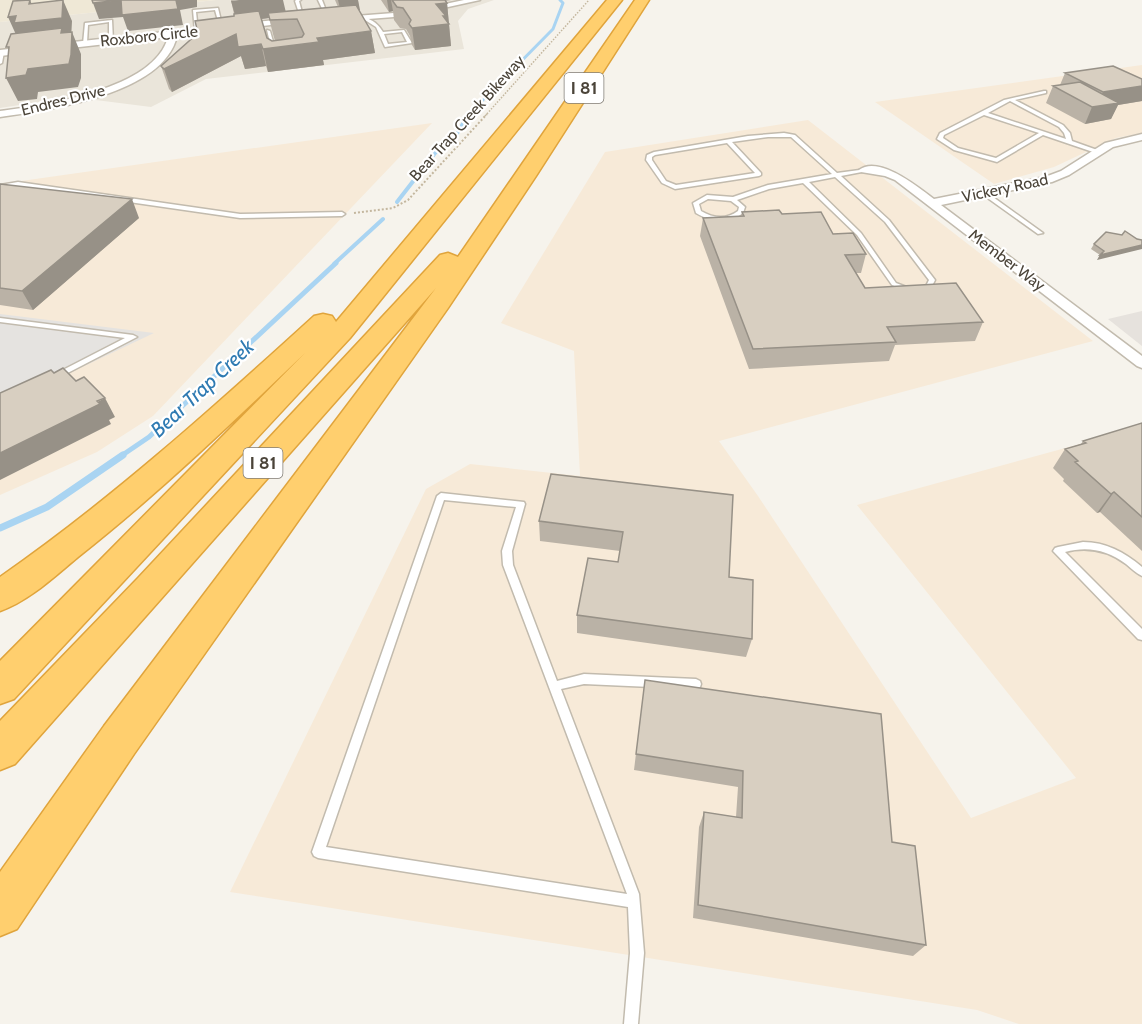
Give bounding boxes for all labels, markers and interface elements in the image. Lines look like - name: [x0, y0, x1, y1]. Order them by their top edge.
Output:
- street label: Roxboro Circle: [99, 21, 199, 51]
- street label: Bear Trap Creek Bikeway: [405, 51, 529, 185]
- road number: I 81: [564, 73, 604, 103]
- street label: Endres Drive: [19, 80, 107, 120]
- street label: Vickery Road: [960, 170, 1050, 206]
- street label: Member Way: [965, 225, 1049, 295]
- water label: Bear Trap Creek: [145, 333, 260, 442]
- road number: I 81: [244, 448, 282, 478]

